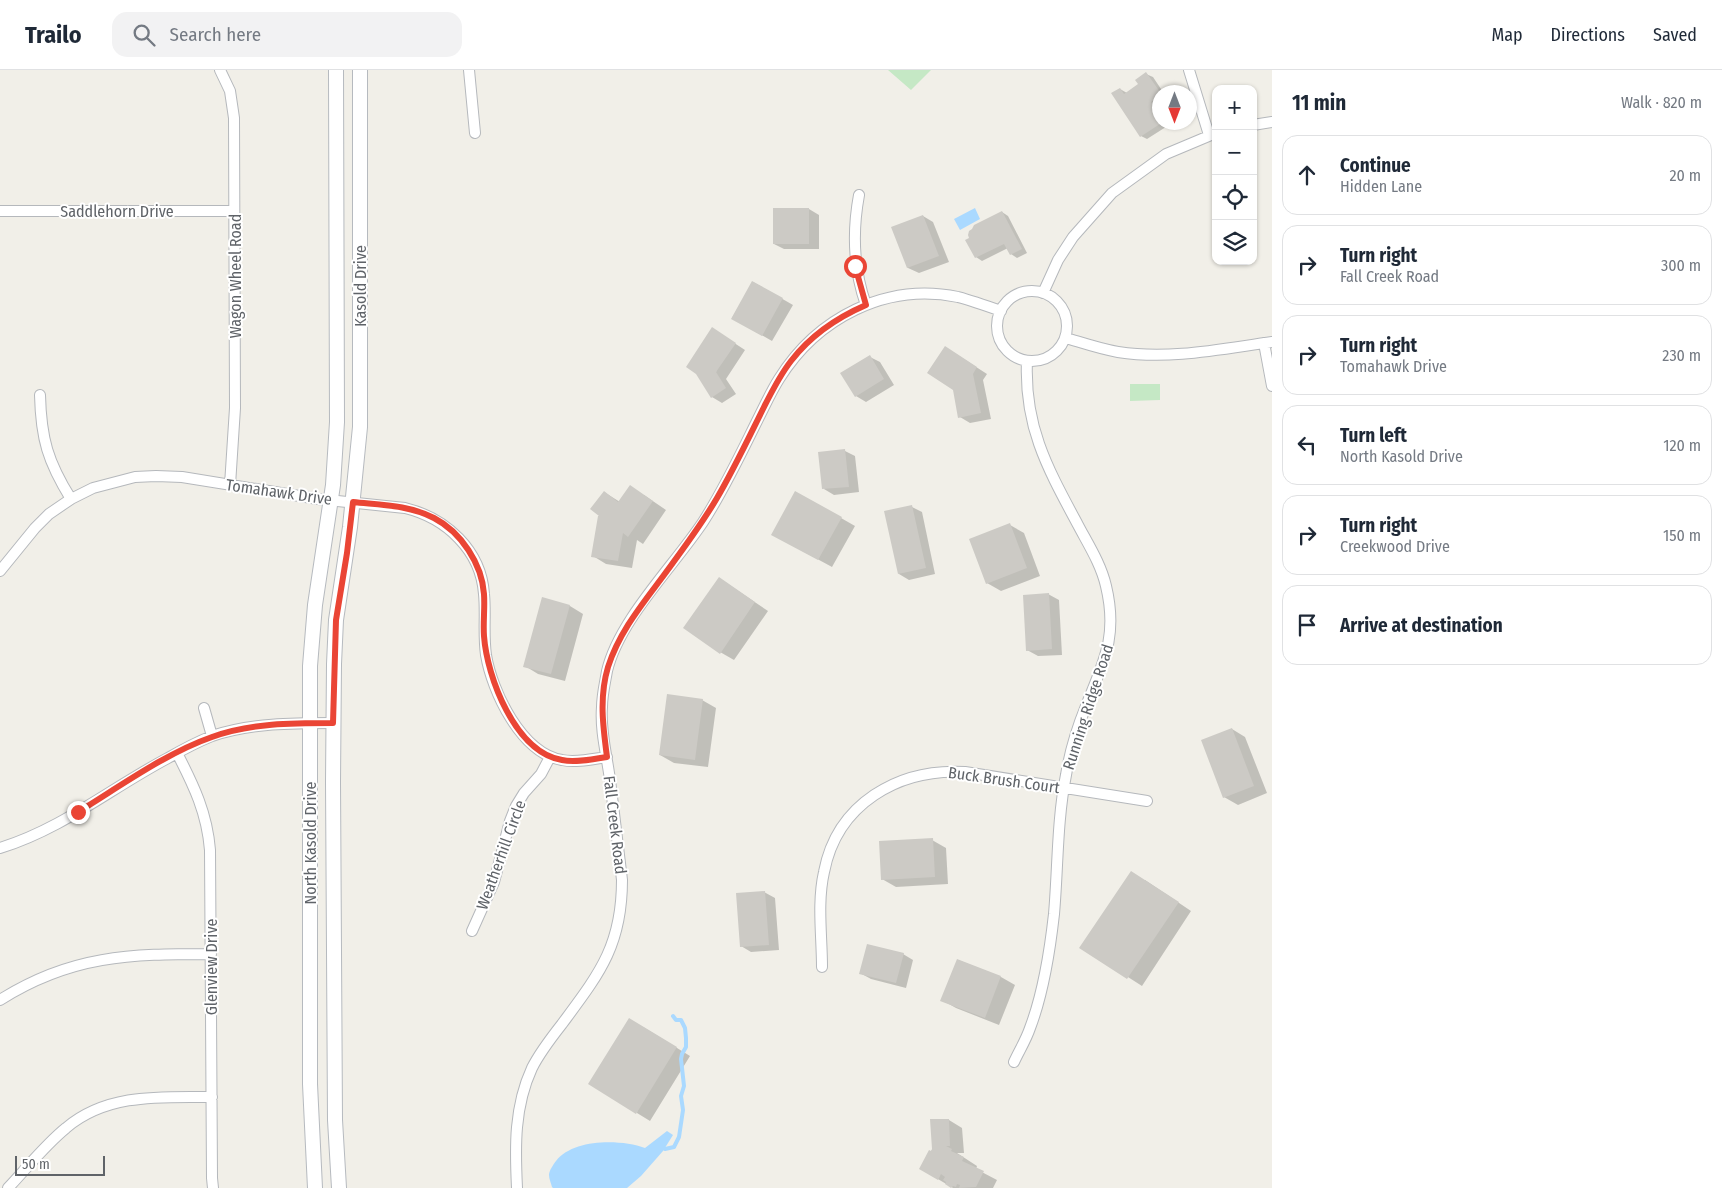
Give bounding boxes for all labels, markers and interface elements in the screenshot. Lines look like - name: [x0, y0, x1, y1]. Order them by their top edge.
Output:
- search box: [112, 12, 462, 57]
- text: Trailo: [25, 21, 82, 49]
- icon: search: [130, 21, 158, 49]
- text: Search here: [170, 23, 261, 46]
- text: Map: [1491, 24, 1523, 46]
- text: Directions: [1551, 24, 1625, 46]
- text: Saved: [1653, 24, 1697, 46]
- north arrow: [1152, 85, 1197, 130]
- map controls: [1212, 85, 1257, 265]
- button: +: [1212, 85, 1257, 130]
- text: 11 min: [1292, 90, 1346, 116]
- text: Walk · 820 m: [1621, 93, 1702, 112]
- button: −: [1212, 130, 1257, 175]
- text: Continue: [1340, 154, 1411, 177]
- icon: ahead: [1293, 161, 1321, 189]
- text: 20 m: [1670, 166, 1701, 185]
- button: locate: [1212, 175, 1257, 220]
- text: Hidden Lane: [1340, 177, 1422, 196]
- street label: Saddlehorn Drive: [60, 202, 174, 221]
- street label: Wagon Wheel Road: [226, 214, 245, 338]
- button: layers: [1212, 220, 1257, 265]
- text: Turn right: [1340, 244, 1417, 267]
- street label: Kasold Drive: [351, 245, 370, 327]
- icon: right: [1293, 251, 1321, 279]
- route start: [844, 255, 867, 278]
- text: 300 m: [1661, 256, 1701, 275]
- text: Fall Creek Road: [1340, 267, 1439, 286]
- text: Turn right: [1340, 334, 1417, 357]
- icon: right: [1293, 341, 1321, 369]
- text: 230 m: [1662, 346, 1701, 365]
- text: Tomahawk Drive: [1340, 357, 1447, 376]
- text: Turn left: [1340, 424, 1407, 447]
- icon: left: [1293, 431, 1321, 459]
- text: 120 m: [1663, 436, 1701, 455]
- text: North Kasold Drive: [1340, 447, 1463, 466]
- street label: Tomahawk Drive: [225, 475, 333, 509]
- text: Turn right: [1340, 514, 1417, 537]
- icon: right: [1293, 521, 1321, 549]
- text: 150 m: [1663, 526, 1701, 545]
- text: Creekwood Drive: [1340, 537, 1450, 556]
- icon: arrive: [1293, 611, 1321, 639]
- text: Arrive at destination: [1340, 614, 1503, 637]
- street label: Running Ridge Road: [1059, 642, 1117, 772]
- street label: Buck Brush Court: [947, 763, 1062, 797]
- street label: Fall Creek Road: [600, 775, 630, 875]
- street label: North Kasold Drive: [301, 782, 320, 904]
- street label: Weatherhill Circle: [472, 797, 530, 912]
- route end: [67, 801, 90, 824]
- street label: Glenview Drive: [202, 919, 221, 1015]
- scale bar: [15, 1153, 105, 1176]
- text: 50 m: [22, 1156, 50, 1173]

